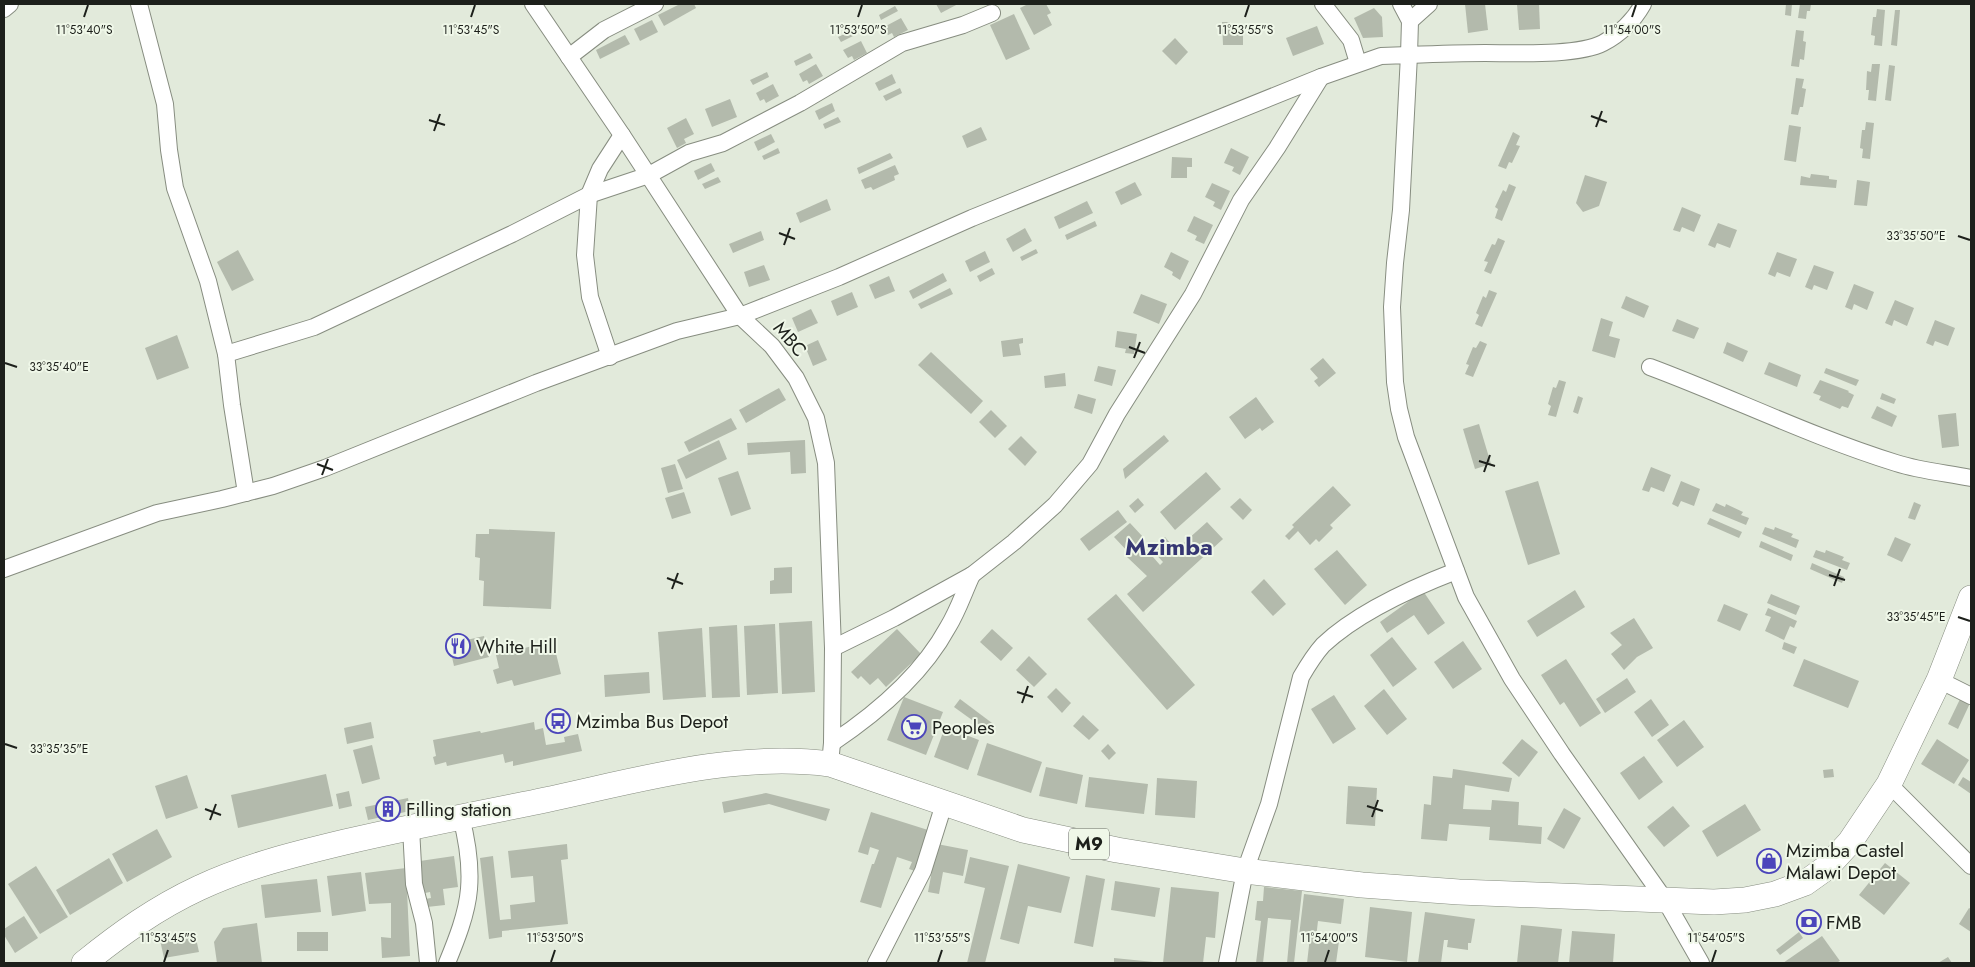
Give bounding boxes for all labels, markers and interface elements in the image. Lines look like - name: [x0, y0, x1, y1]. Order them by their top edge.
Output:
- text: 11°53'40"S: [55, 21, 113, 39]
- text: 11°53'45"S: [443, 21, 500, 39]
- text: 11°53'50"S: [829, 21, 887, 39]
- text: 11°53'55"S: [1217, 21, 1274, 39]
- text: 11°54'00"S: [1603, 21, 1661, 39]
- text: 33°35'50"E: [1886, 227, 1946, 245]
- street label: MBC: [767, 315, 813, 363]
- text: 33°35'40"E: [29, 358, 89, 376]
- district label: Mzimba: [1125, 529, 1213, 564]
- text: 33°35'45"E: [1886, 608, 1946, 626]
- restaurant icon: White Hill: [445, 633, 471, 659]
- place label: White Hill: [476, 633, 557, 660]
- bus stop icon: Mzimba Bus Depot: [545, 708, 571, 734]
- place label: Mzimba Bus Depot: [576, 708, 728, 735]
- supermarket icon: Peoples: [901, 714, 927, 740]
- place label: Peoples: [932, 714, 995, 741]
- text: 33°35'35"E: [30, 740, 88, 758]
- building icon: Filling station: [375, 796, 401, 822]
- place label: Filling station: [406, 796, 512, 823]
- road number: M9: [1069, 829, 1109, 860]
- place label: Mzimba Castel Malawi Depot: [1786, 837, 1904, 886]
- shop icon: Mzimba Castel Malawi Depot: [1756, 848, 1782, 874]
- bank icon: FMB: [1796, 909, 1822, 935]
- place label: FMB: [1826, 909, 1862, 936]
- text: 11°53'45"S: [140, 929, 197, 947]
- text: 11°53'50"S: [526, 929, 584, 947]
- text: 11°53'55"S: [914, 929, 971, 947]
- text: 11°54'00"S: [1300, 929, 1358, 947]
- text: 11°54'05"S: [1687, 929, 1745, 947]

